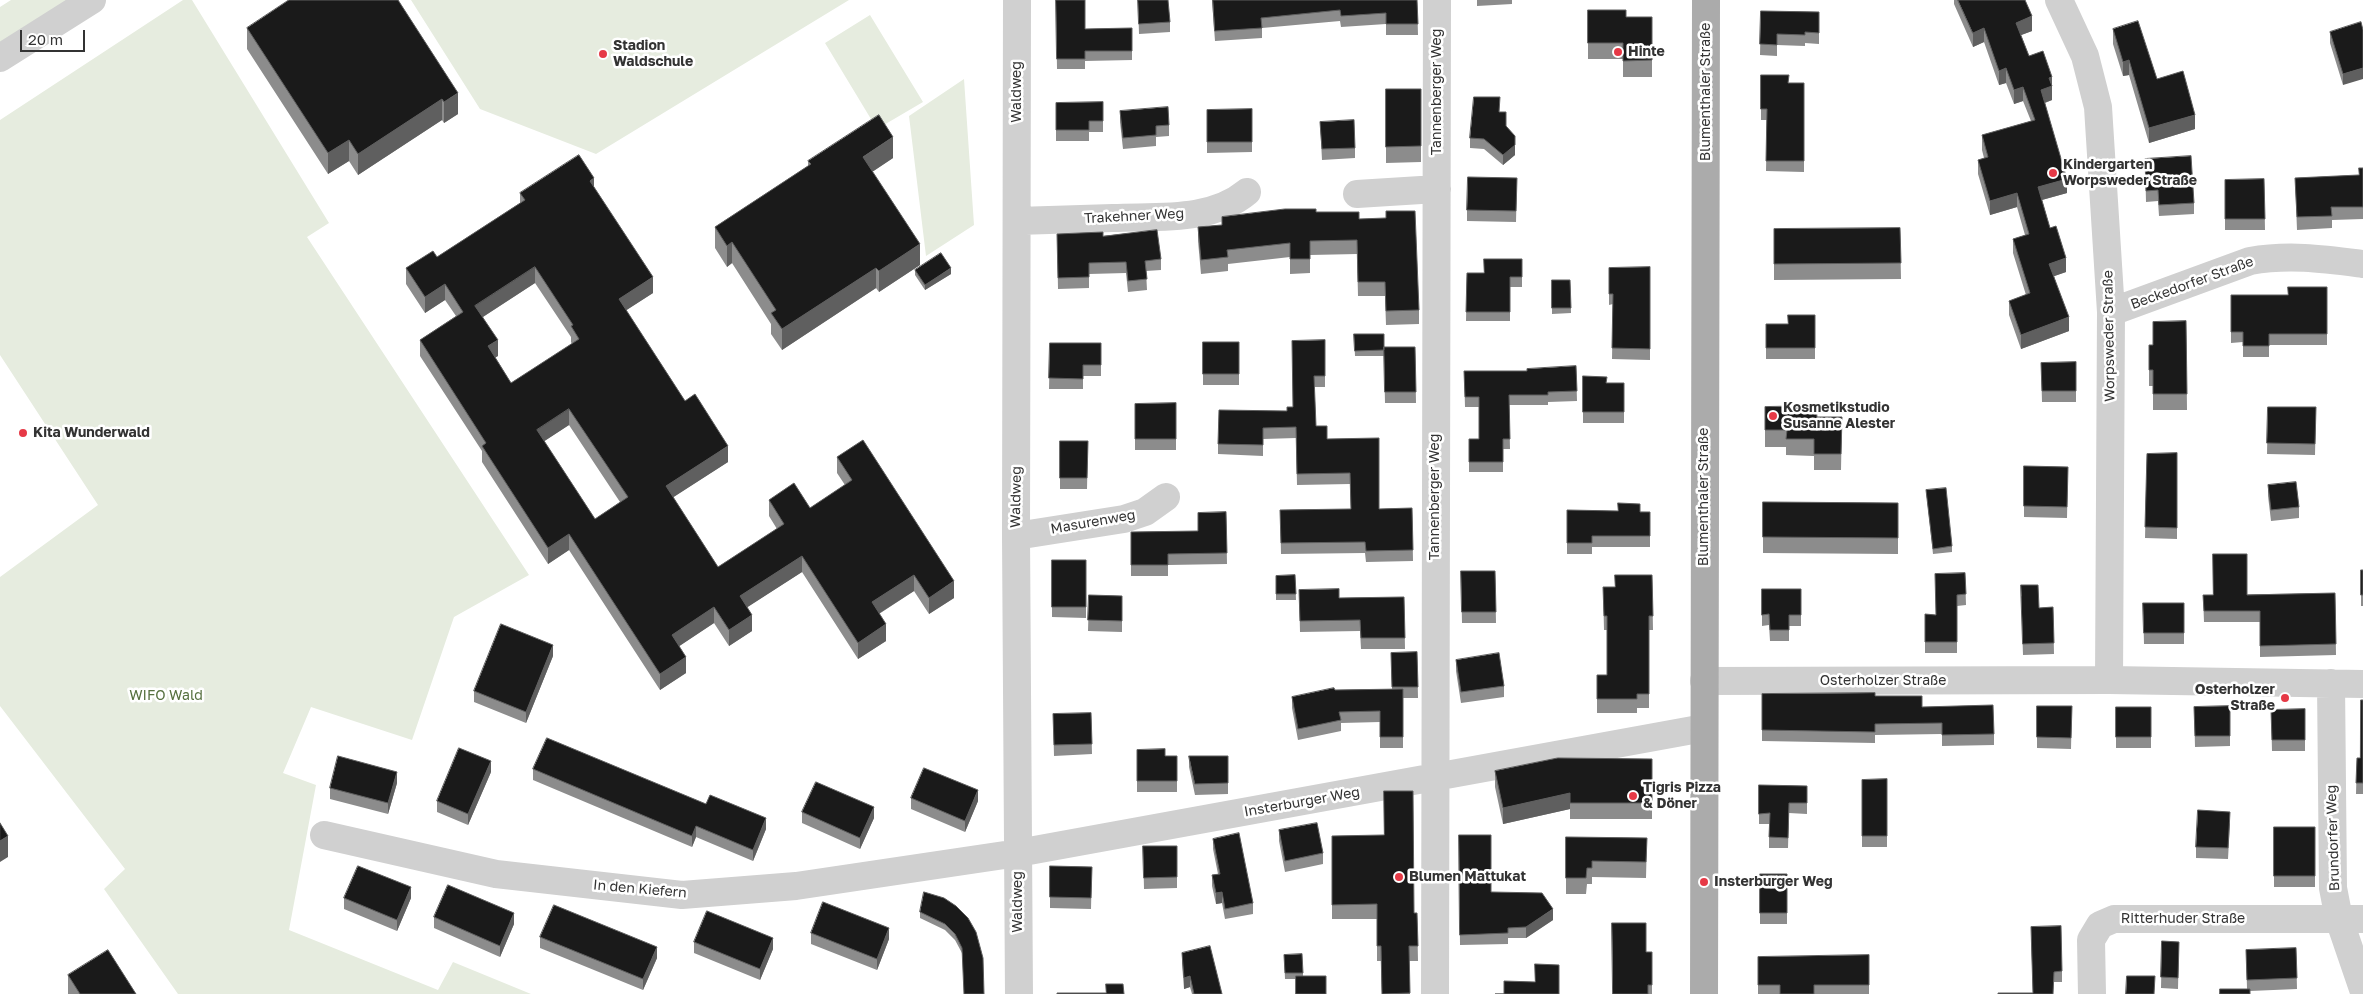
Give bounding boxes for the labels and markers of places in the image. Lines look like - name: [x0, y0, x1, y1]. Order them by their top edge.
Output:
- place label: Stadion Waldschule: [613, 38, 693, 70]
- place label: Hinte: [1628, 44, 1665, 60]
- marker: Hinte: [1612, 46, 1624, 58]
- marker: Stadion Waldschule: [597, 48, 609, 60]
- place label: Kindergarten Worpsweder Straße: [2063, 157, 2197, 190]
- marker: Kindergarten Worpsweder Straße: [2047, 167, 2059, 179]
- place label: Kosmetikstudio Susanne Alester: [1783, 400, 1895, 432]
- marker: Kosmetikstudio Susanne Alester: [1767, 410, 1779, 422]
- place label: Kita Wunderwald: [33, 425, 150, 441]
- marker: Kita Wunderwald: [17, 427, 29, 439]
- place label: Osterholzer Straße: [2195, 682, 2275, 714]
- marker: Osterholzer Straße: [2279, 692, 2291, 704]
- place label: Tigris Pizza & Döner: [1643, 780, 1721, 812]
- marker: Tigris Pizza & Döner: [1627, 790, 1639, 802]
- place label: Blumen Mattukat: [1409, 869, 1526, 885]
- marker: Blumen Mattukat: [1393, 871, 1405, 883]
- place label: Insterburger Weg: [1714, 874, 1833, 890]
- marker: Insterburger Weg: [1698, 876, 1710, 888]

